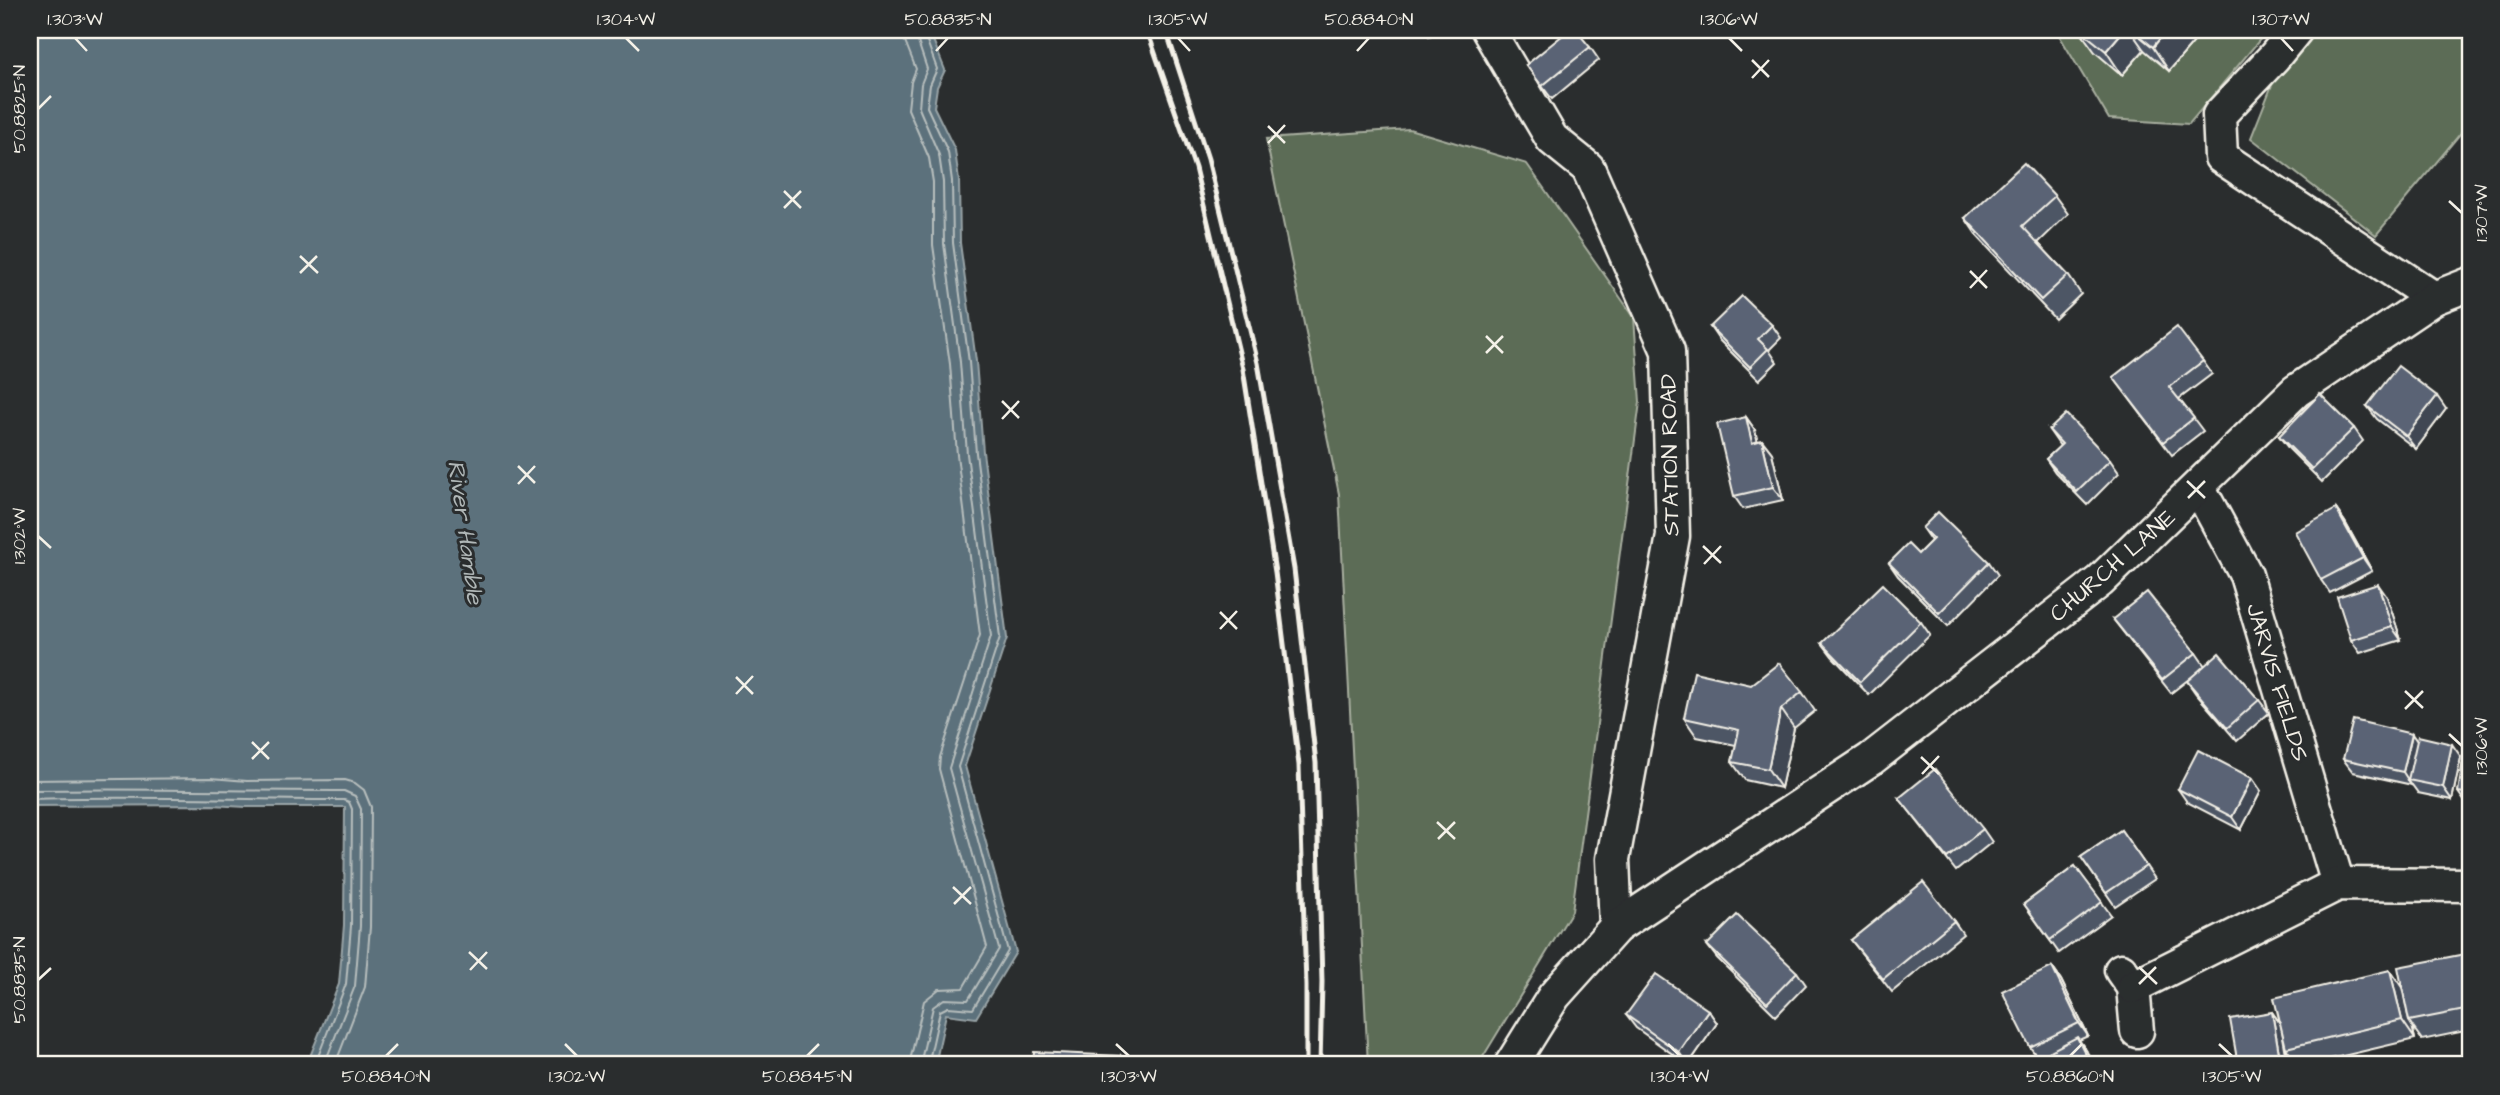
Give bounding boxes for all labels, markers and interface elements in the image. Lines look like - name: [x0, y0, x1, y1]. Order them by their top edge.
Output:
- text: 1.303°W: [47, 7, 103, 32]
- text: 1.304°W: [597, 7, 655, 32]
- text: 50.8835°N: [904, 7, 992, 32]
- text: 1.305°W: [1149, 7, 1208, 32]
- text: 50.8840°N: [1325, 7, 1413, 32]
- text: 1.306°W: [1700, 7, 1758, 32]
- text: 1.307°W: [2252, 7, 2310, 32]
- text: 50.8825°N: [7, 65, 32, 153]
- text: 1.307°W: [2469, 184, 2494, 242]
- street label: STATION ROAD: [1653, 374, 1687, 536]
- water label: River Hamble: [438, 458, 492, 607]
- street label: CHURCH LANE: [2043, 502, 2183, 630]
- text: 1.302°W: [7, 508, 32, 564]
- street label: JARVIS FIELDS: [2238, 599, 2316, 766]
- text: 1.306°W: [2469, 717, 2494, 775]
- text: 50.8835°N: [7, 936, 32, 1024]
- text: 50.8840°N: [342, 1064, 430, 1089]
- text: 1.302°W: [549, 1064, 605, 1089]
- text: 50.8845°N: [762, 1064, 852, 1089]
- text: 1.303°W: [1101, 1064, 1157, 1089]
- text: 1.304°W: [1651, 1064, 1709, 1089]
- text: 50.8860°N: [2026, 1064, 2114, 1089]
- text: 1.305°W: [2203, 1064, 2262, 1089]

